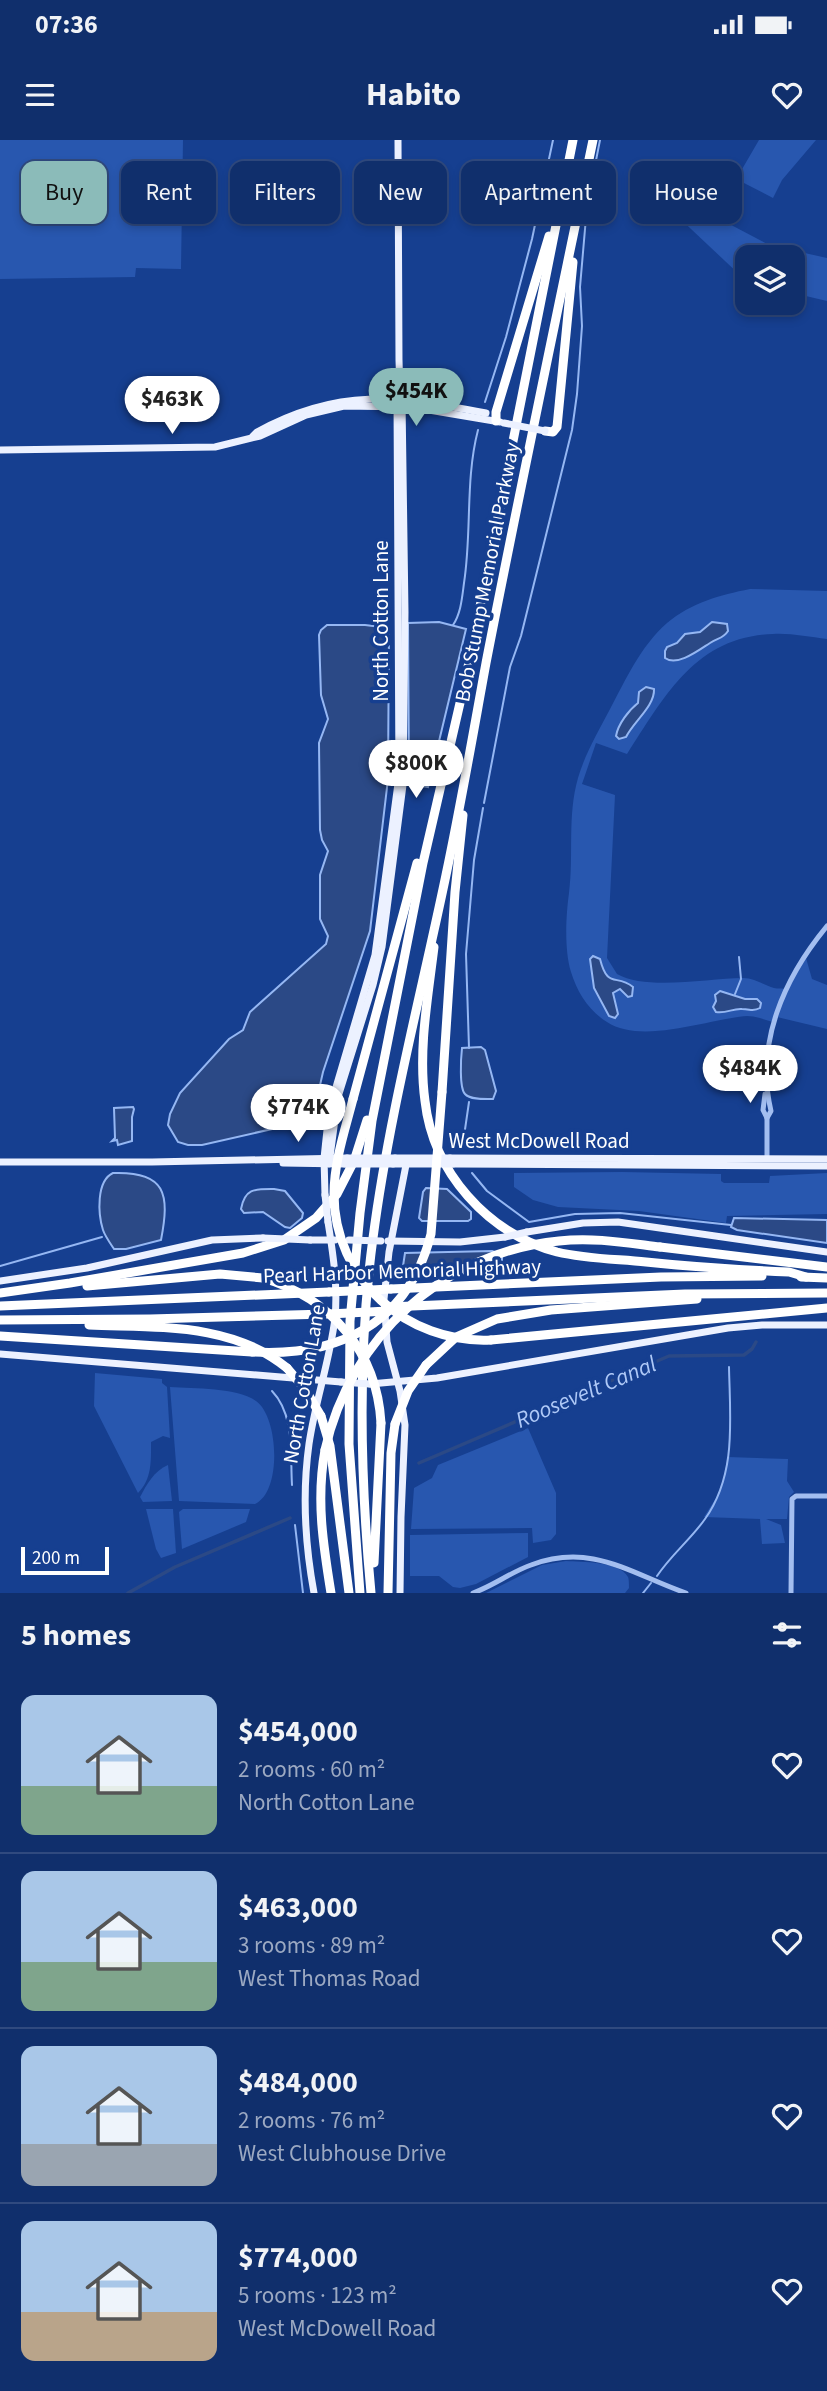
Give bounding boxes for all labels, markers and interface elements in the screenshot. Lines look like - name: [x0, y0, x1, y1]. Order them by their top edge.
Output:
- text: 07:36: [35, 6, 98, 43]
- text: Habito: [366, 72, 461, 118]
- icon: menu: [21, 76, 59, 114]
- icon: heart: [768, 76, 806, 114]
- chip: Buy: [21, 161, 107, 224]
- chip: Rent: [121, 161, 216, 224]
- chip: Filters: [230, 161, 340, 224]
- chip: New: [354, 161, 447, 224]
- chip: Apartment: [461, 161, 616, 224]
- chip: House: [630, 161, 742, 224]
- map controls: [735, 245, 805, 315]
- button: layers: [735, 245, 805, 315]
- pin: $454K: [367, 369, 465, 428]
- text: $454K: [385, 374, 447, 407]
- pin: $463K: [123, 376, 221, 436]
- text: $463K: [141, 382, 203, 415]
- street label: Bob Stump Memorial Parkway: [447, 440, 527, 704]
- street label: North Cotton Lane: [366, 540, 396, 702]
- pin: $800K: [367, 740, 465, 800]
- text: $800K: [385, 746, 447, 779]
- pin: $484K: [701, 1046, 799, 1105]
- text: $484K: [719, 1051, 781, 1084]
- pin: $774K: [249, 1084, 347, 1144]
- text: $774K: [267, 1090, 329, 1123]
- street label: West McDowell Road: [448, 1126, 630, 1156]
- street label: Pearl Harbor Memorial Highway: [262, 1251, 542, 1291]
- street label: North Cotton Lane: [275, 1302, 333, 1466]
- water label: Roosevelt Canal: [510, 1347, 662, 1437]
- scale bar: [21, 1544, 108, 1576]
- text: 200 m: [32, 1545, 80, 1572]
- text: 5 homes: [21, 1614, 131, 1657]
- icon: filters: [768, 1616, 806, 1654]
- text: $454,000: [238, 1710, 358, 1753]
- icon: home: [77, 1723, 161, 1807]
- icon: heart: [768, 1746, 806, 1784]
- text: 2 rooms · 60 m²: [238, 1753, 385, 1786]
- text: North Cotton Lane: [238, 1786, 415, 1819]
- text: $463,000: [238, 1886, 358, 1929]
- icon: home: [77, 1899, 161, 1983]
- icon: heart: [768, 1922, 806, 1960]
- text: 3 rooms · 89 m²: [238, 1929, 385, 1962]
- text: West Thomas Road: [238, 1962, 421, 1995]
- text: $484,000: [238, 2061, 358, 2104]
- icon: home: [77, 2074, 161, 2158]
- icon: heart: [768, 2097, 806, 2135]
- text: 2 rooms · 76 m²: [238, 2104, 385, 2137]
- text: West Clubhouse Drive: [238, 2137, 446, 2170]
- text: $774,000: [238, 2236, 358, 2279]
- icon: home: [77, 2249, 161, 2333]
- icon: heart: [768, 2272, 806, 2310]
- text: 5 rooms · 123 m²: [238, 2279, 397, 2312]
- text: West McDowell Road: [238, 2312, 436, 2345]

